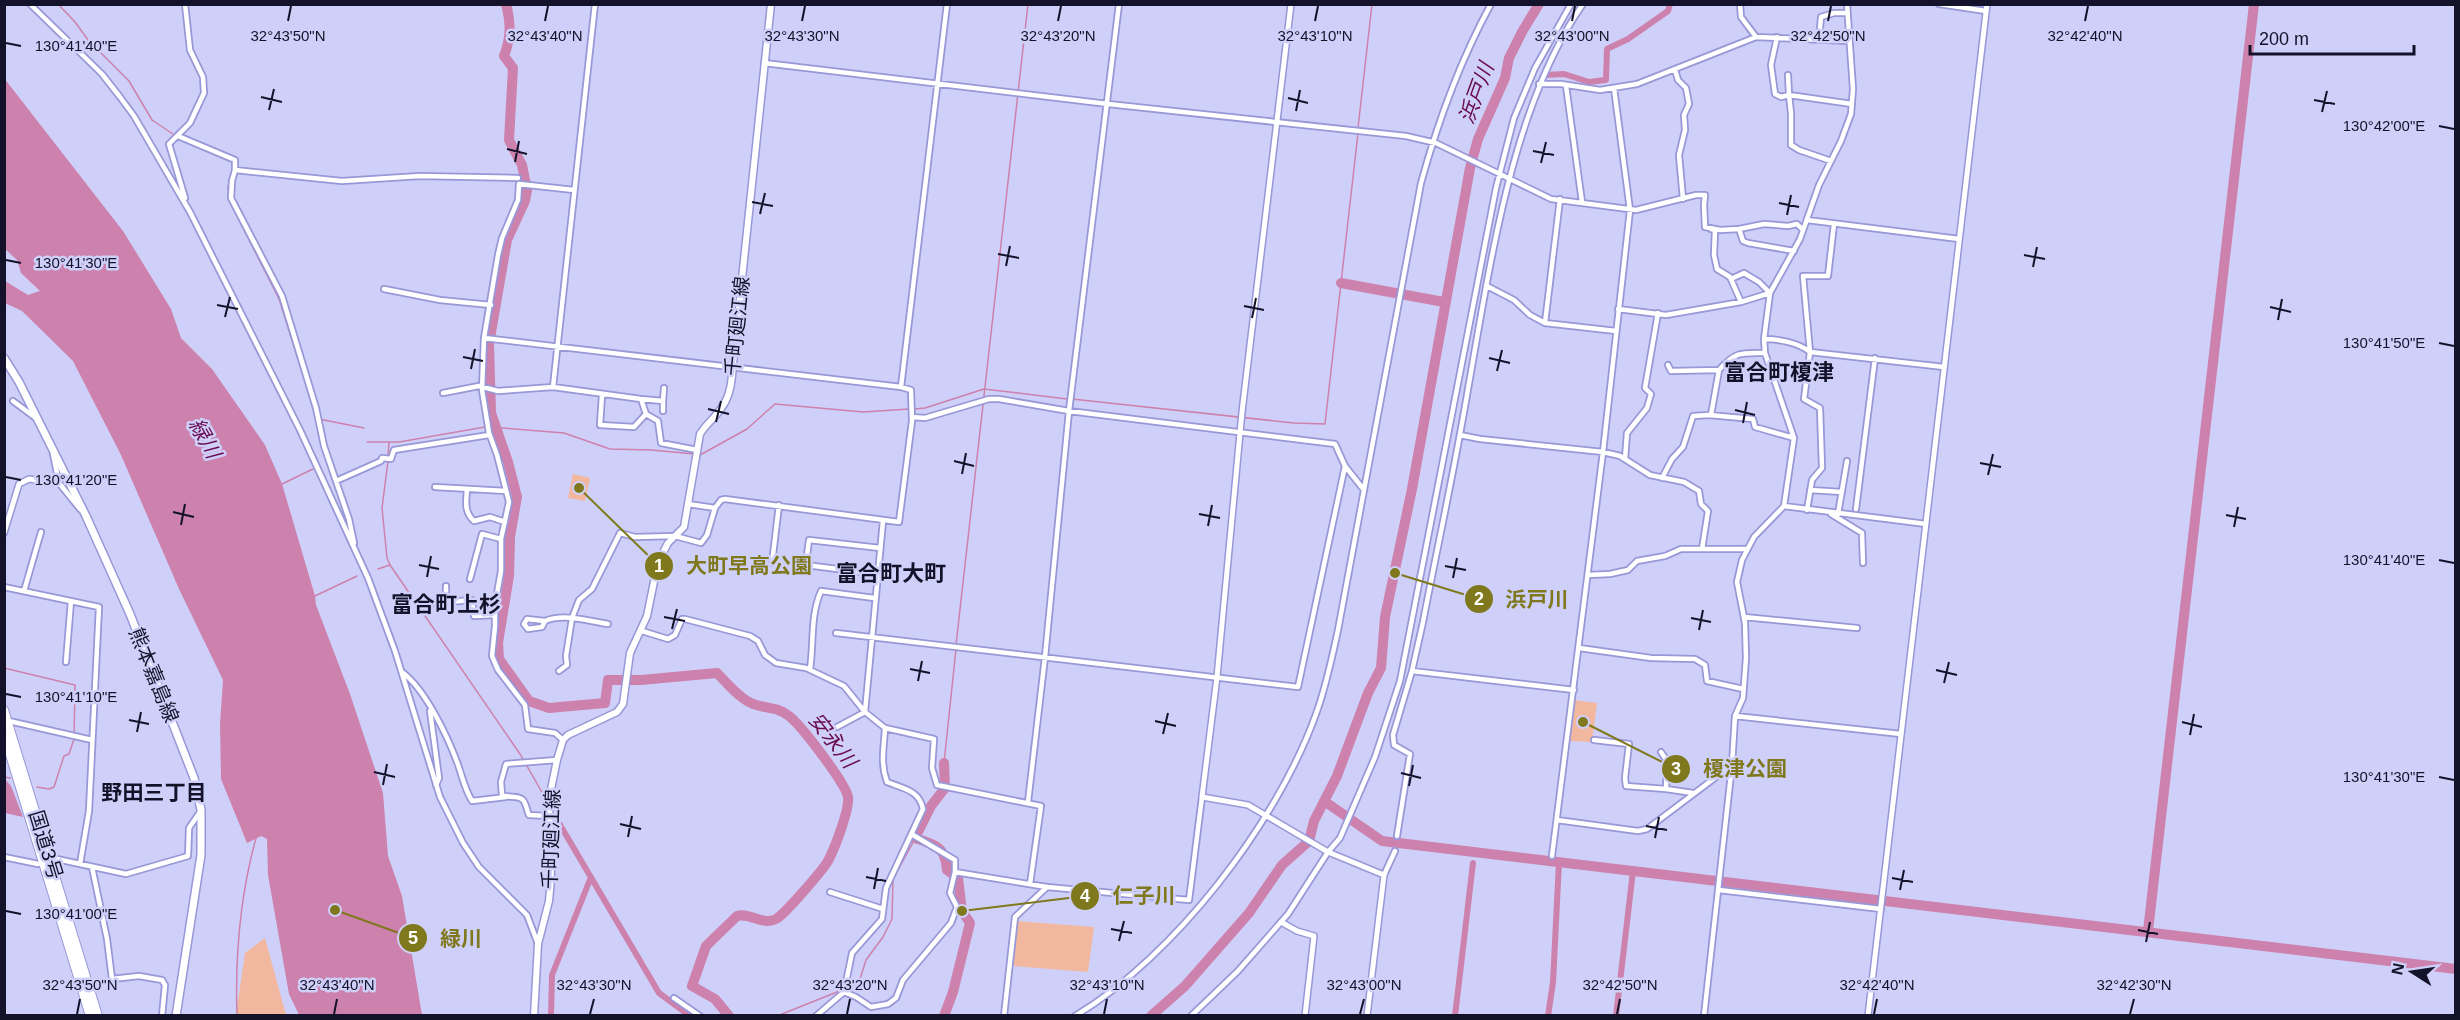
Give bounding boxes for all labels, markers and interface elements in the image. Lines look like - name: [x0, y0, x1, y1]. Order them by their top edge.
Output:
- scale bar: [2250, 18, 2414, 56]
- text: 32°43'50"N: [250, 27, 326, 44]
- text: 32°43'40"N: [507, 27, 583, 44]
- text: 32°43'30"N: [764, 27, 840, 44]
- text: 32°43'20"N: [1020, 27, 1096, 44]
- text: 32°43'10"N: [1277, 27, 1353, 44]
- text: 32°43'00"N: [1534, 27, 1610, 44]
- text: 32°42'50"N: [1790, 27, 1866, 44]
- text: 32°42'40"N: [2047, 27, 2123, 44]
- text: 200 m: [2259, 29, 2309, 49]
- text: 130°41'40"E: [35, 37, 117, 54]
- water label: 浜戸川: [1454, 58, 1498, 127]
- text: 130°42'00"E: [2343, 117, 2425, 134]
- text: 130°41'30"E: [35, 254, 117, 271]
- street label: 千町廻江線: [721, 275, 753, 377]
- text: 130°41'50"E: [2343, 334, 2425, 351]
- district label: 富合町榎津: [1724, 360, 1834, 385]
- water label: 緑川: [185, 414, 226, 464]
- text: 130°41'20"E: [35, 471, 117, 488]
- callout: 大町早高公園: [644, 546, 824, 585]
- text: 130°41'40"E: [2343, 551, 2425, 568]
- text: 大町早高公園: [686, 554, 812, 577]
- text: 1: [654, 556, 664, 576]
- district label: 富合町大町: [836, 561, 946, 586]
- callout: 浜戸川: [1464, 580, 1581, 619]
- text: 浜戸川: [1506, 588, 1569, 611]
- text: 2: [1474, 589, 1484, 609]
- district label: 富合町上杉: [391, 592, 501, 617]
- street label: 熊本嘉島線: [125, 625, 183, 725]
- text: 130°41'10"E: [35, 688, 117, 705]
- water label: 安永川: [805, 708, 863, 773]
- callout: 榎津公園: [1661, 749, 1799, 788]
- text: 榎津公園: [1703, 757, 1787, 780]
- text: 3: [1671, 759, 1681, 779]
- text: 130°41'30"E: [2343, 768, 2425, 785]
- district label: 野田三丁目: [102, 781, 207, 804]
- street label: 千町廻江線: [538, 789, 564, 889]
- street label: 国道3号: [25, 808, 67, 882]
- callout: 仁子川: [1070, 876, 1187, 915]
- text: 仁子川: [1113, 884, 1176, 907]
- text: 4: [1080, 886, 1090, 906]
- text: 130°41'00"E: [35, 905, 117, 922]
- callout: 緑川: [398, 919, 494, 958]
- text: 緑川: [440, 927, 482, 950]
- text: 5: [408, 928, 418, 948]
- north arrow: [2382, 942, 2442, 1002]
- text: N: [2388, 962, 2407, 976]
- text: 32°43'50"N: [42, 976, 118, 993]
- text: 32°43'40"N: [299, 976, 375, 993]
- text: 32°43'30"N: [556, 976, 632, 993]
- text: 32°43'20"N: [812, 976, 888, 993]
- text: 32°43'10"N: [1069, 976, 1145, 993]
- text: 32°43'00"N: [1326, 976, 1402, 993]
- text: 32°42'50"N: [1582, 976, 1658, 993]
- text: 32°42'40"N: [1839, 976, 1915, 993]
- text: 32°42'30"N: [2096, 976, 2172, 993]

